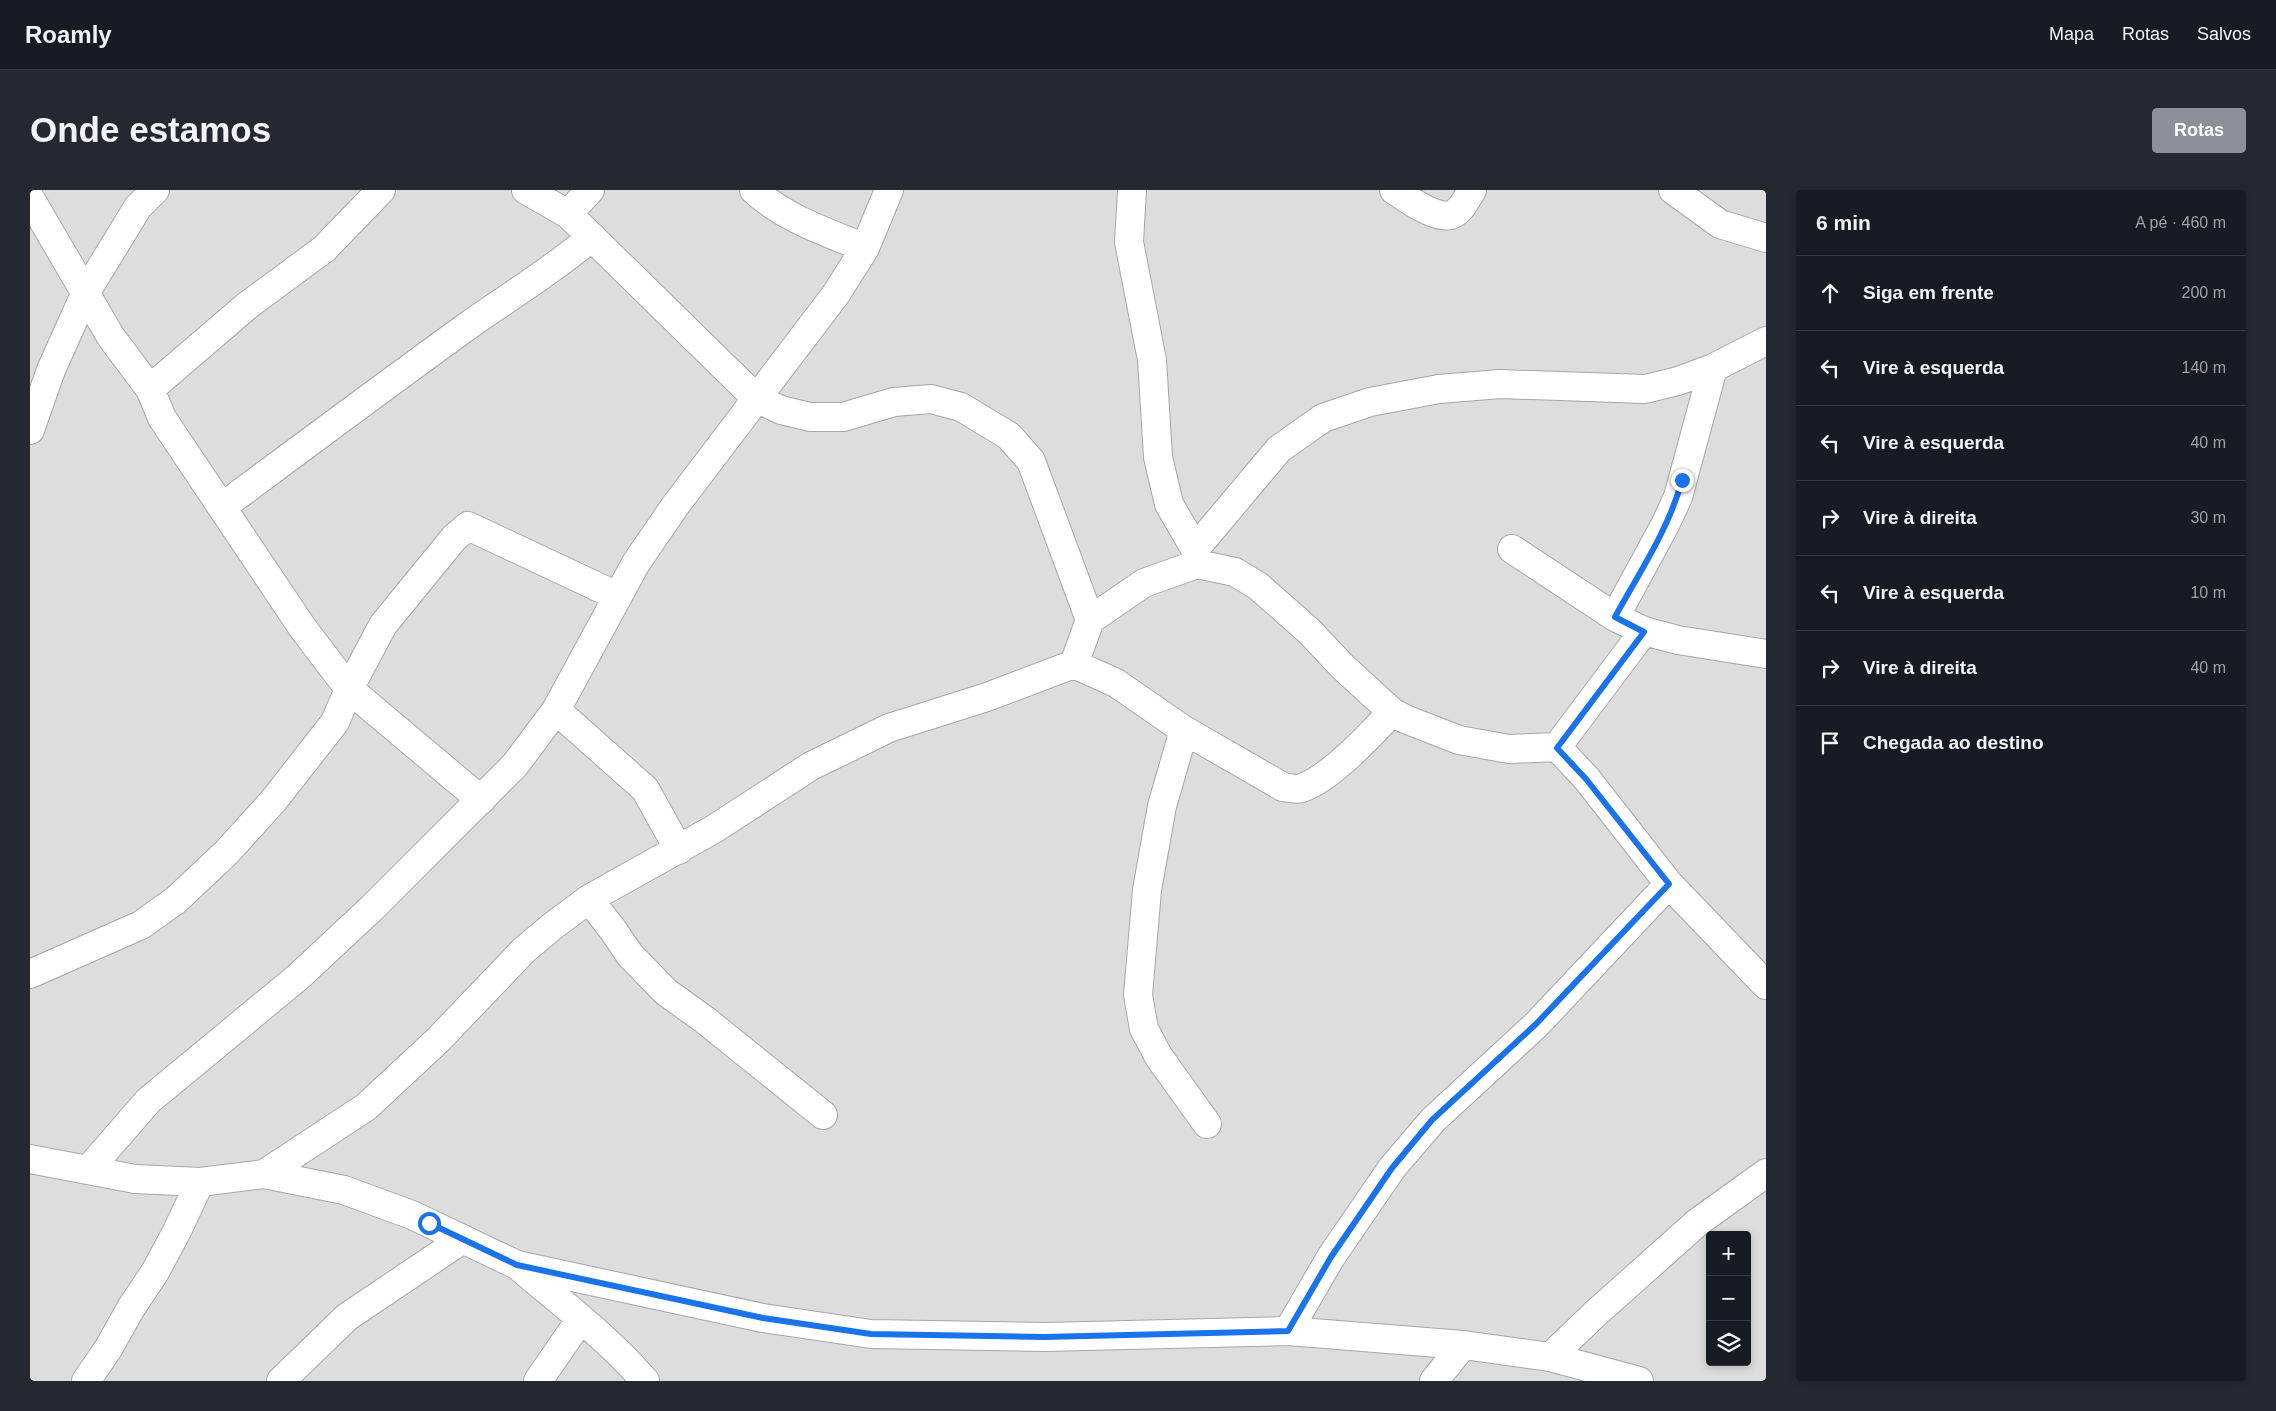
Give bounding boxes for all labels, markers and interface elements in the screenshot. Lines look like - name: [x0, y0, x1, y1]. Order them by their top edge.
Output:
- text: Roamly: [25, 21, 112, 48]
- text: Mapa: [2049, 24, 2094, 44]
- text: Rotas: [2122, 24, 2169, 44]
- text: Salvos: [2197, 24, 2251, 44]
- button: Rotas: [2152, 108, 2246, 153]
- text: Onde estamos: [30, 110, 271, 149]
- text: 6 min: [1816, 211, 1871, 234]
- text: A pé · 460 m: [2135, 214, 2226, 231]
- icon: ahead: [1816, 279, 1844, 307]
- text: Siga em frente: [1863, 282, 1994, 303]
- text: 200 m: [2182, 284, 2226, 301]
- icon: left: [1816, 354, 1844, 382]
- text: Vire à esquerda: [1863, 357, 2004, 378]
- text: 140 m: [2182, 359, 2226, 376]
- icon: left: [1816, 429, 1844, 457]
- text: Vire à esquerda: [1863, 432, 2004, 453]
- text: 40 m: [2190, 434, 2226, 451]
- route end: [1671, 469, 1694, 492]
- icon: right: [1816, 504, 1844, 532]
- text: Vire à direita: [1863, 507, 1977, 528]
- text: 30 m: [2190, 509, 2226, 526]
- icon: left: [1816, 579, 1844, 607]
- text: Vire à esquerda: [1863, 582, 2004, 603]
- text: 10 m: [2190, 584, 2226, 601]
- icon: right: [1816, 654, 1844, 682]
- text: Vire à direita: [1863, 657, 1977, 678]
- text: 40 m: [2190, 659, 2226, 676]
- icon: arrive: [1816, 729, 1844, 757]
- text: Chegada ao destino: [1863, 732, 2044, 753]
- route start: [418, 1212, 441, 1235]
- map controls: [1706, 1231, 1751, 1366]
- button: +: [1706, 1231, 1751, 1276]
- button: −: [1706, 1276, 1751, 1321]
- button: layers: [1706, 1321, 1751, 1366]

